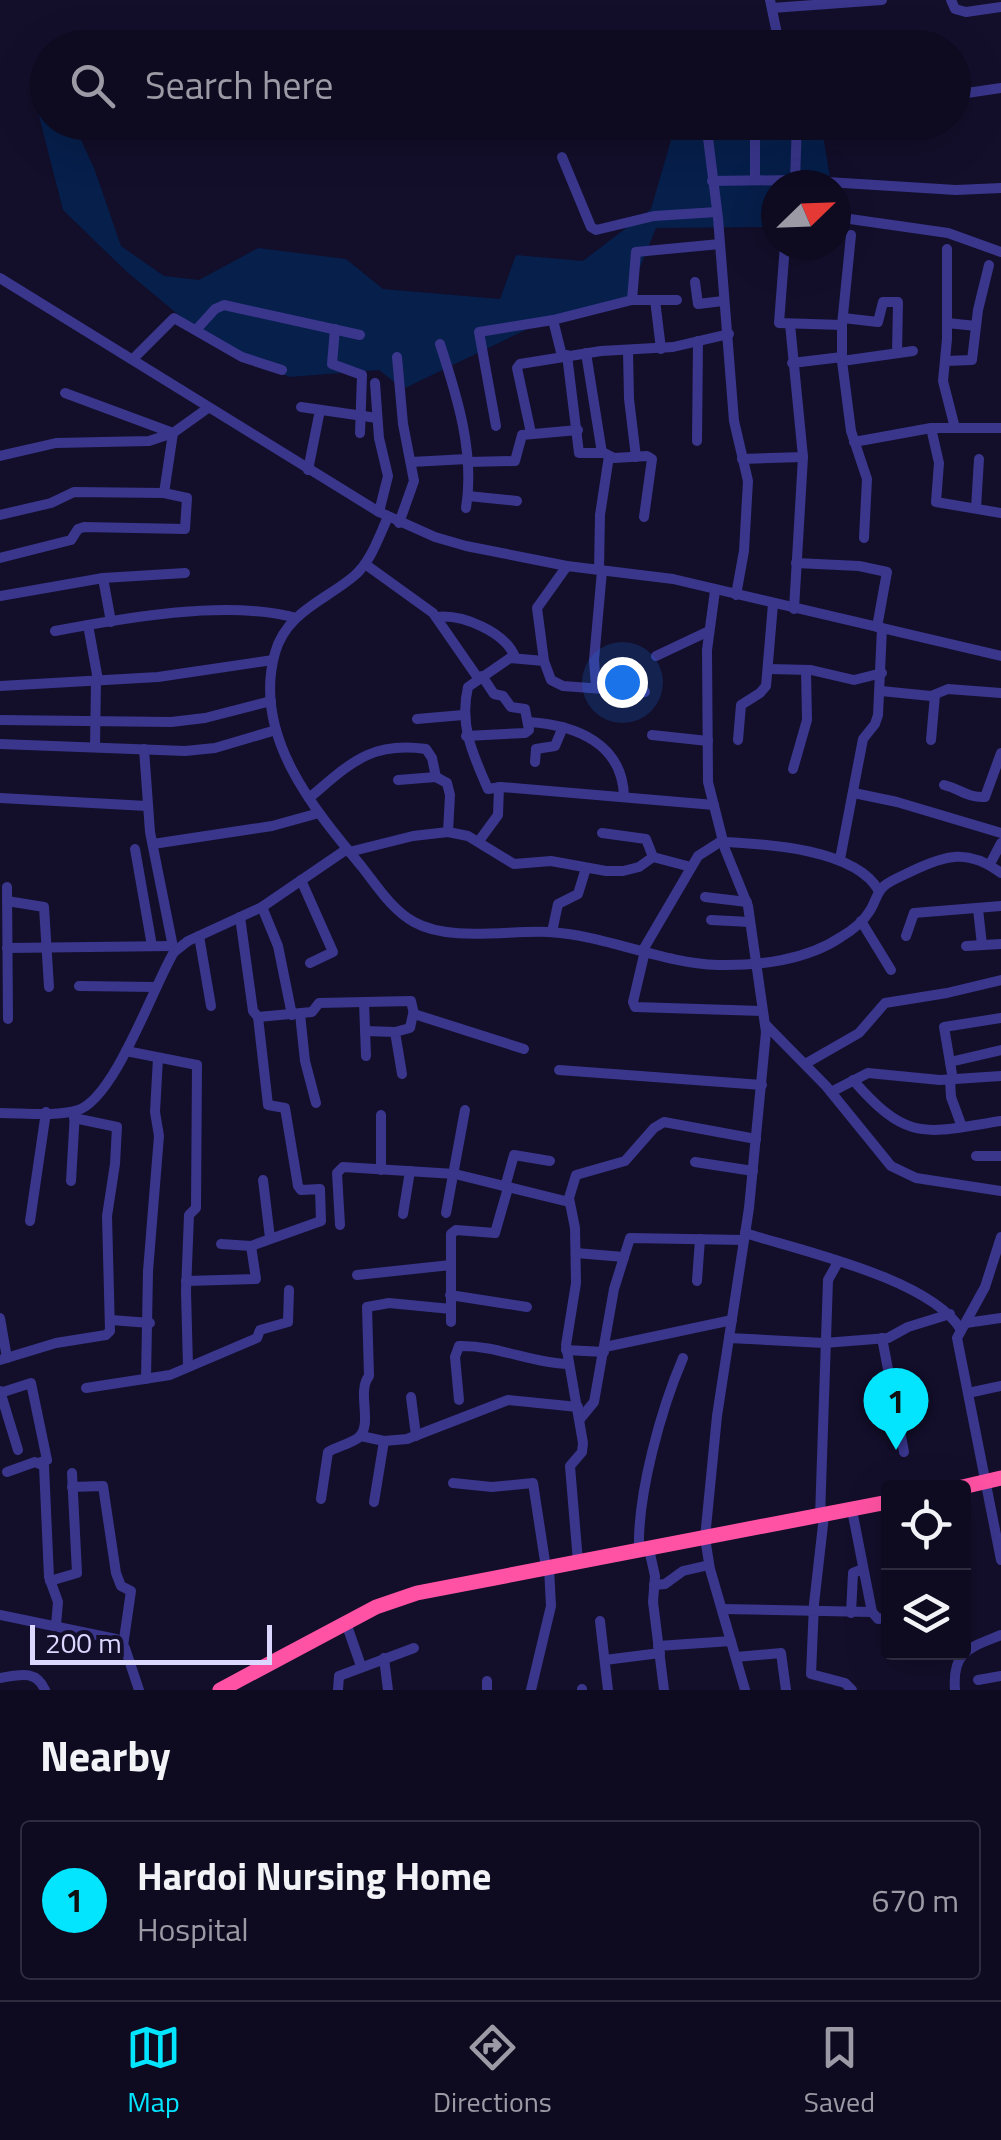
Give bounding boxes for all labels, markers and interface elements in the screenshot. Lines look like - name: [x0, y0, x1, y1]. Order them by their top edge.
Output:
- search box: [30, 30, 971, 140]
- text: Search here: [145, 56, 333, 114]
- icon: search: [65, 58, 120, 113]
- north arrow: [761, 170, 851, 260]
- your location: [597, 657, 648, 708]
- pin: 1: [864, 1368, 928, 1450]
- map controls: [881, 1480, 971, 1660]
- button: locate: [881, 1480, 971, 1570]
- button: layers: [881, 1570, 971, 1660]
- scale bar: [30, 1620, 272, 1664]
- text: 200 m: [45, 1621, 122, 1664]
- text: Nearby: [40, 1723, 171, 1787]
- text: Hardoi Nursing Home: [137, 1847, 491, 1905]
- text: 1: [66, 1876, 83, 1924]
- text: 670 m: [871, 1876, 959, 1924]
- text: Hospital: [137, 1905, 249, 1953]
- tab: Map: [126, 2020, 181, 2123]
- tab: Directions: [433, 2020, 552, 2123]
- tab: Saved: [804, 2020, 875, 2123]

